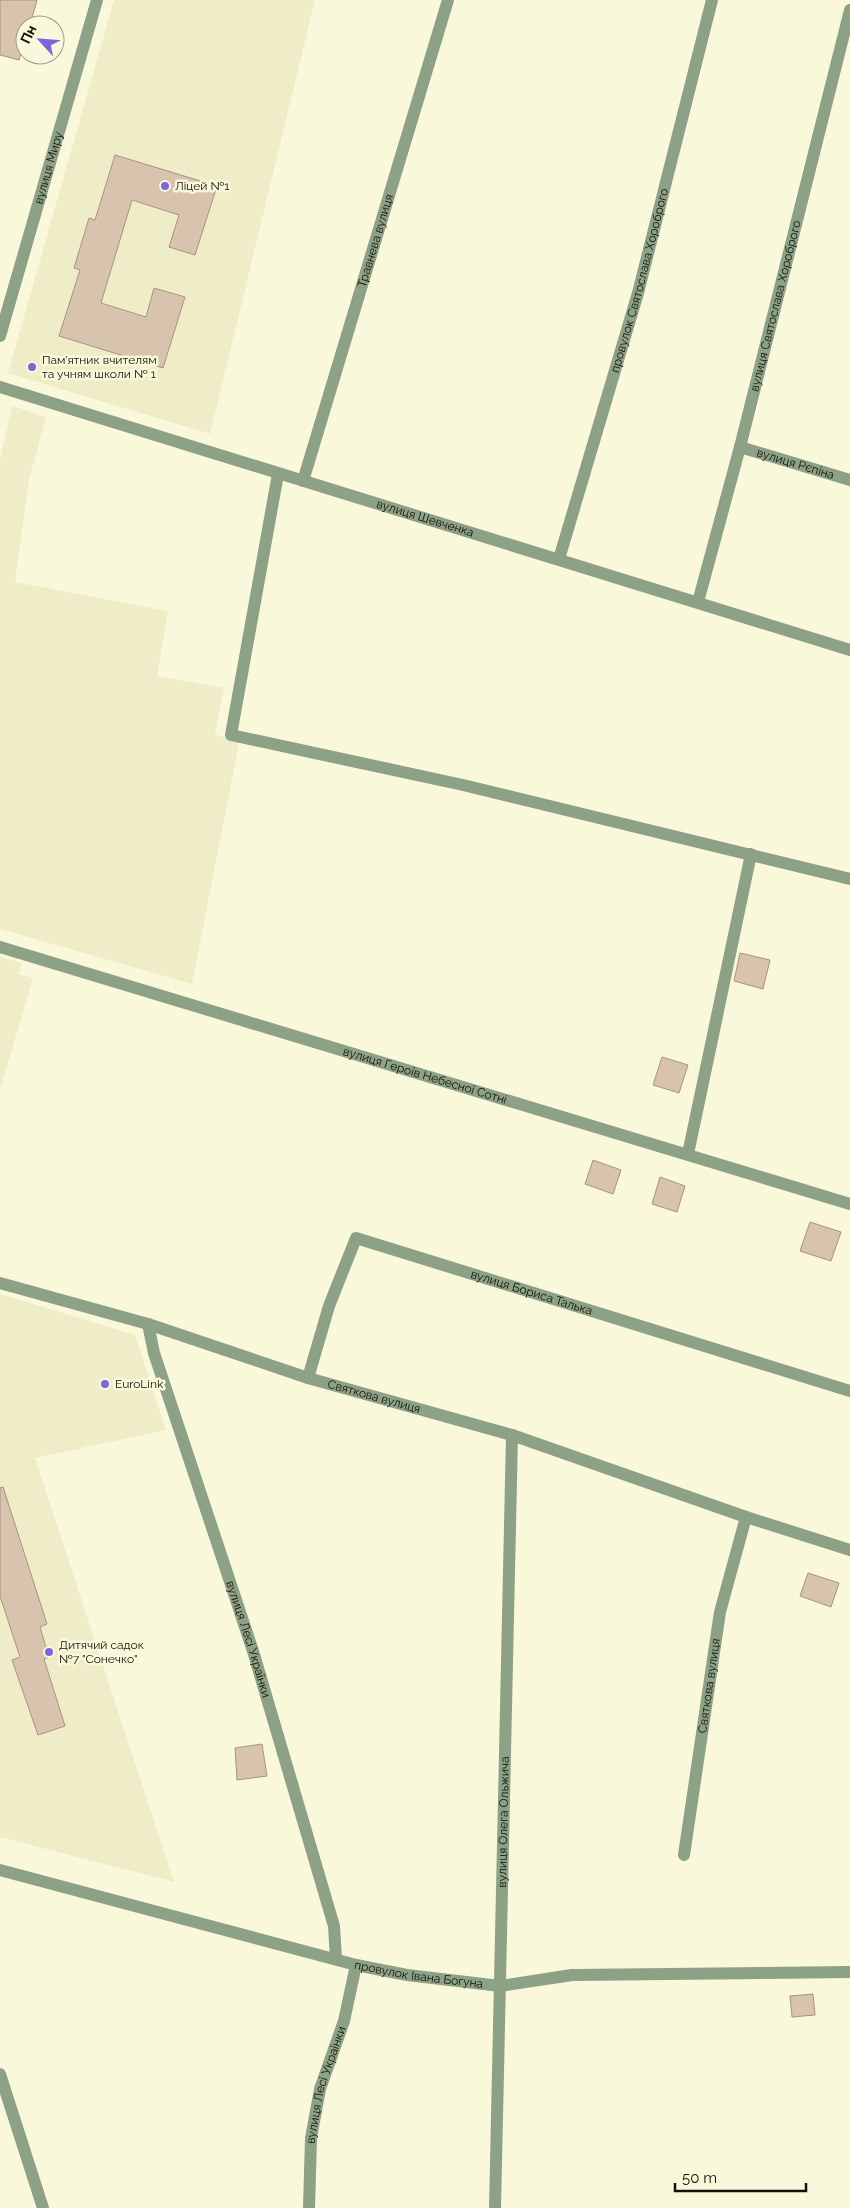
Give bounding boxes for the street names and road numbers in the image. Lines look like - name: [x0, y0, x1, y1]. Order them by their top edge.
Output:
- street label: вулиця Миру: [31, 130, 66, 206]
- street label: провулок Святослава Хороброго: [608, 187, 671, 374]
- street label: Травнева вулиця: [355, 192, 396, 289]
- street label: вулиця Святослава Хороброго: [747, 219, 804, 393]
- street label: вулиця Рєпіна: [755, 445, 836, 482]
- street label: вулиця Шевченка: [375, 497, 476, 540]
- street label: вулиця Героїв Небесної Сотні: [341, 1044, 509, 1107]
- street label: вулиця Бориса Талька: [469, 1267, 594, 1318]
- street label: Святкова вулиця: [326, 1377, 422, 1416]
- street label: вулиця Лесі Українки: [223, 1579, 273, 1699]
- street label: Святкова вулиця: [695, 1637, 723, 1734]
- street label: вулиця Олега Ольжича: [495, 1756, 512, 1888]
- street label: провулок Івана Богуна: [353, 1958, 484, 1991]
- street label: вулиця Лесі Українки: [304, 2024, 349, 2144]

